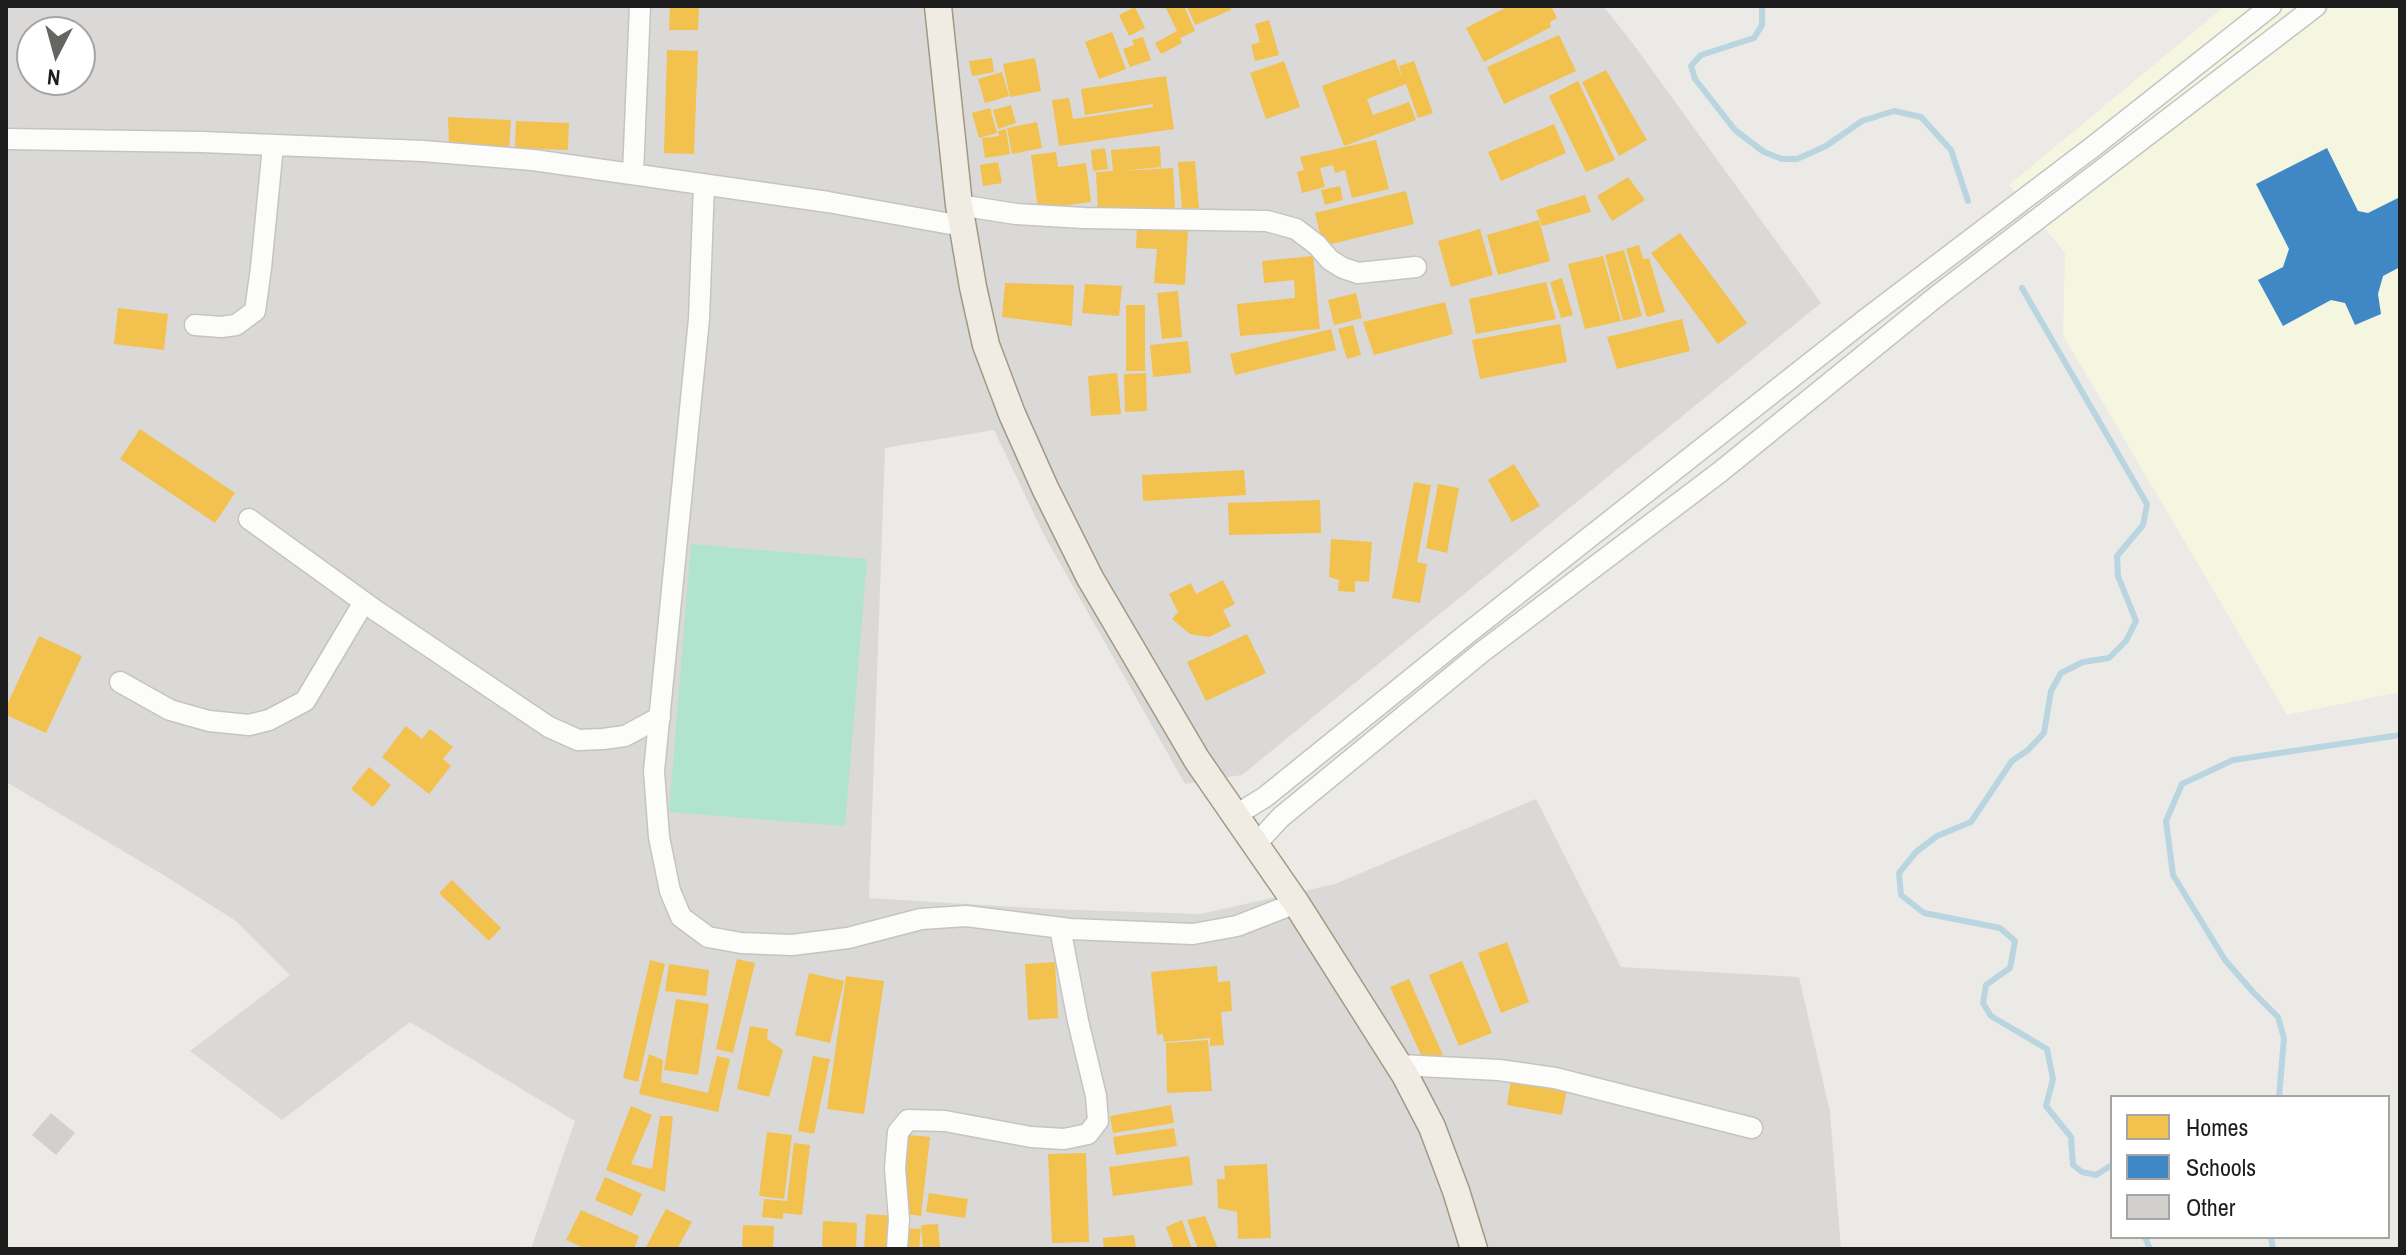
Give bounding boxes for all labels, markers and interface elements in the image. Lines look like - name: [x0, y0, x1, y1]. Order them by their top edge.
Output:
- north arrow: [16, 16, 96, 96]
- text: N: [46, 62, 62, 93]
- legend: [2110, 1095, 2390, 1239]
- text: Homes: [2186, 1111, 2248, 1143]
- text: Schools: [2186, 1151, 2256, 1183]
- text: Other: [2186, 1191, 2235, 1223]

